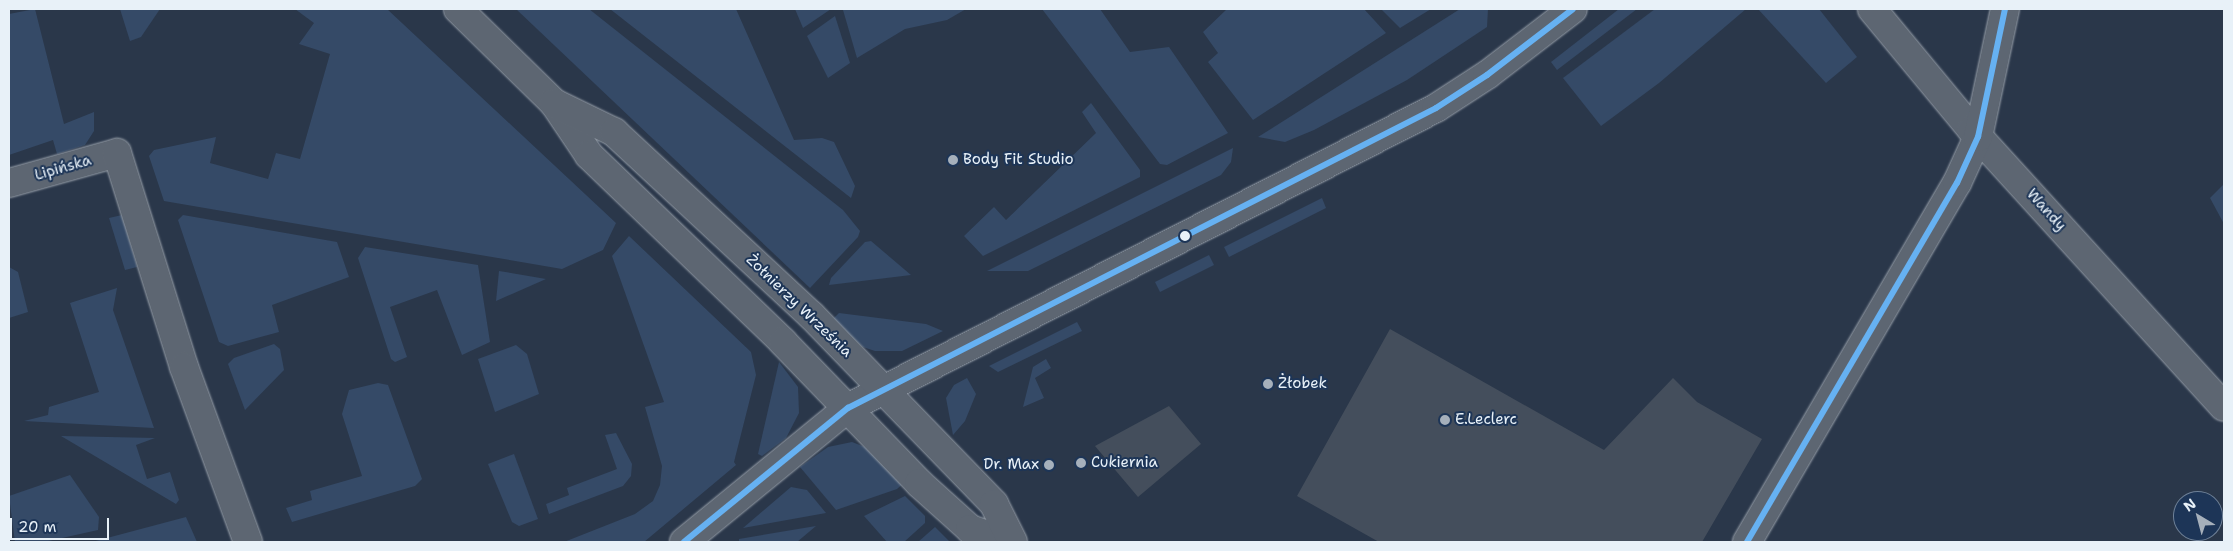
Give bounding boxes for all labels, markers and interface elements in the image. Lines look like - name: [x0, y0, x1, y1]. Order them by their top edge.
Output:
- street label: Lipińska: [33, 151, 93, 185]
- place label: Body Fit Studio: [963, 151, 1074, 169]
- marker: Body Fit Studio: [947, 154, 959, 166]
- street label: Wandy: [2022, 185, 2070, 235]
- unlabelled marker: [1180, 231, 1190, 241]
- street label: Żołnierzy Września: [742, 251, 856, 361]
- place label: Żłobek: [1278, 375, 1327, 393]
- marker: Żłobek: [1262, 378, 1274, 390]
- place label: E.Leclerc: [1455, 411, 1517, 429]
- marker: E.Leclerc: [1439, 414, 1451, 426]
- place label: Cukiernia: [1091, 454, 1158, 472]
- place label: Dr. Max: [983, 456, 1039, 474]
- marker: Cukiernia: [1075, 457, 1087, 469]
- marker: Dr. Max: [1043, 459, 1055, 471]
- north arrow: [2173, 491, 2223, 541]
- text: N: [2180, 494, 2199, 515]
- scale bar: [12, 508, 111, 540]
- text: 20 m: [18, 517, 57, 537]

